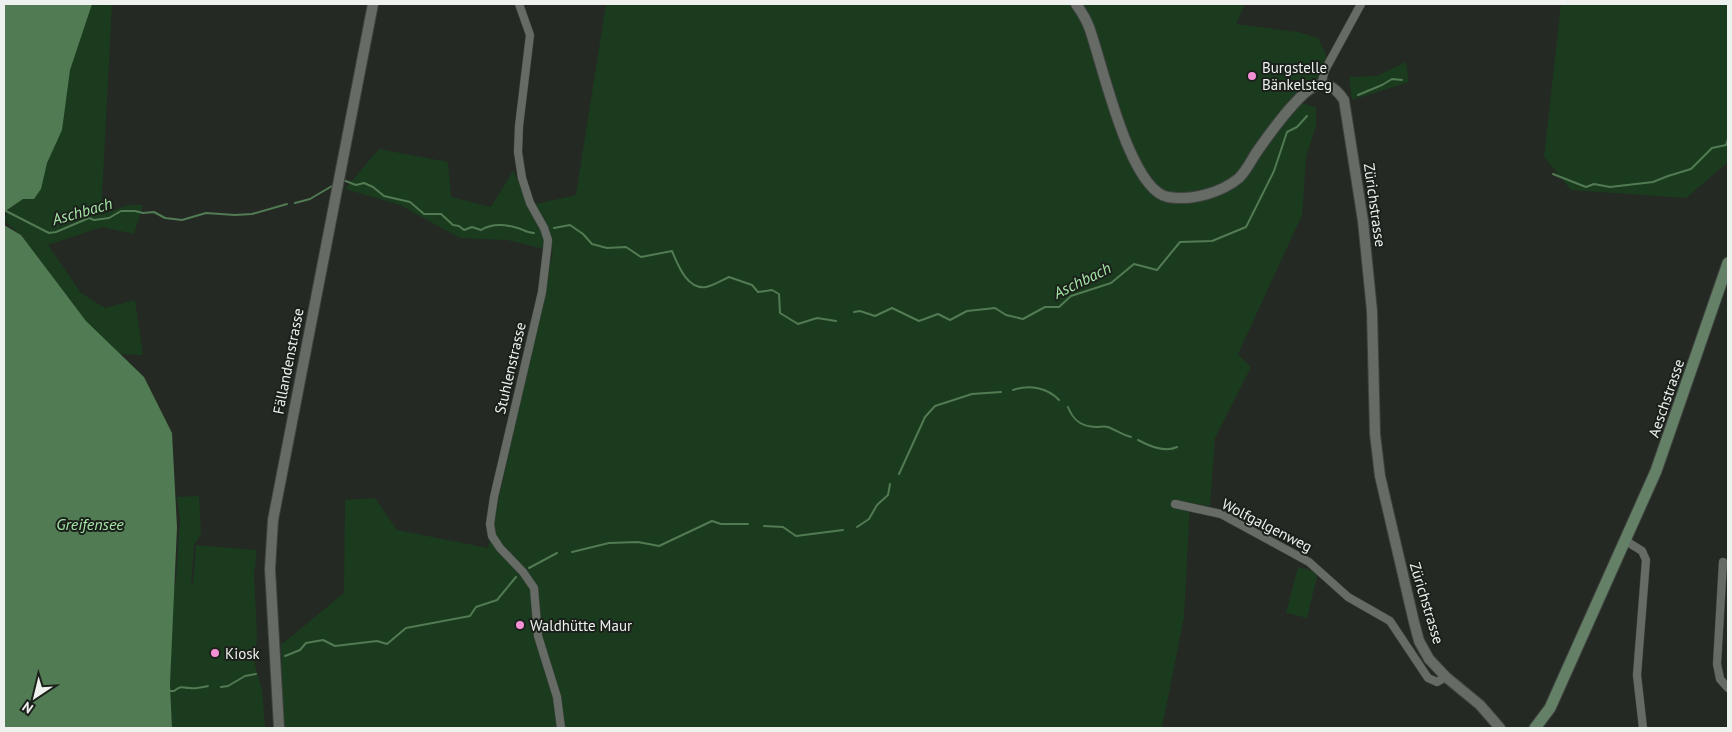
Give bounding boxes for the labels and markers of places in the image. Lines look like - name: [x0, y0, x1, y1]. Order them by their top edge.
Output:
- place label: Burgstelle Bänkelsteg: [1262, 58, 1332, 94]
- marker: Burgstelle Bänkelsteg: [1246, 70, 1258, 82]
- place label: Waldhütte Maur: [530, 616, 632, 635]
- marker: Waldhütte Maur: [514, 619, 526, 631]
- place label: Kiosk: [225, 644, 261, 663]
- marker: Kiosk: [209, 647, 221, 659]

